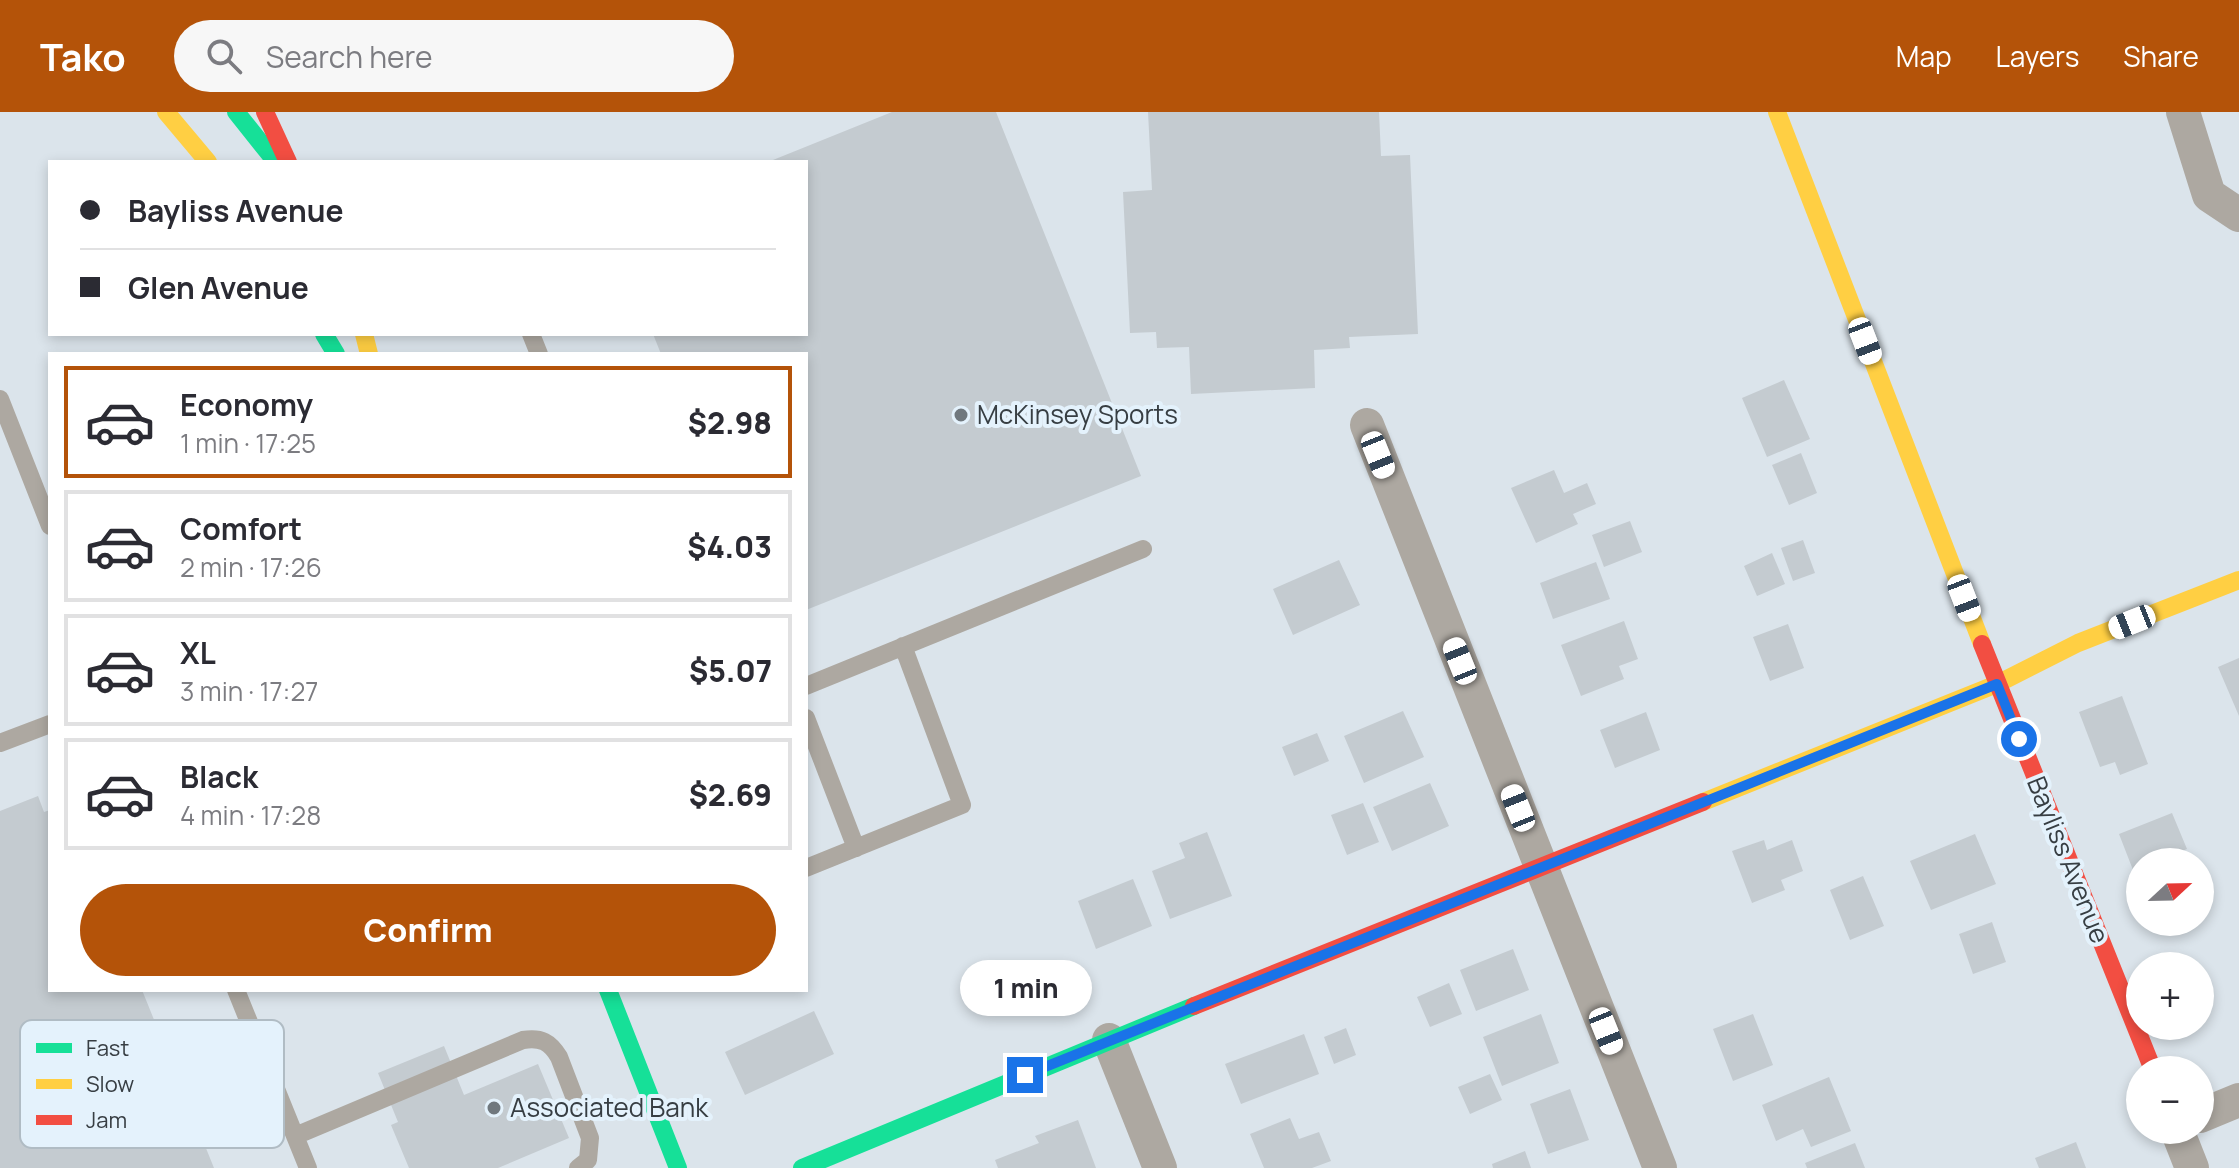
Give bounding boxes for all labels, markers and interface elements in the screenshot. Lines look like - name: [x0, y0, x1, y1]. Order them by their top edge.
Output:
- search box: [174, 20, 734, 92]
- text: Tako: [40, 30, 126, 82]
- icon: search: [202, 34, 246, 78]
- text: Search here: [266, 36, 433, 77]
- text: Map: [1896, 37, 1952, 75]
- text: Layers: [1996, 37, 2079, 75]
- text: Share: [2123, 37, 2199, 75]
- text: Bayliss Avenue: [128, 190, 344, 231]
- text: Glen Avenue: [128, 267, 309, 308]
- car: [1845, 314, 1885, 368]
- text: Economy: [180, 384, 313, 425]
- icon: car: [84, 386, 156, 458]
- place label: McKinsey Sports: [977, 396, 1178, 432]
- text: $2.98: [688, 402, 772, 443]
- marker: McKinsey Sports: [952, 406, 970, 424]
- text: 1 min · 17:25: [180, 425, 316, 461]
- car: [1358, 428, 1398, 482]
- text: Comfort: [180, 508, 302, 549]
- icon: car: [84, 510, 156, 582]
- text: $4.03: [687, 526, 772, 567]
- text: 2 min · 17:26: [180, 549, 322, 585]
- car: [1944, 571, 1984, 625]
- car: [2105, 602, 2159, 642]
- text: XL: [180, 632, 216, 673]
- icon: car: [84, 634, 156, 706]
- car: [1440, 634, 1480, 688]
- text: $5.07: [689, 650, 772, 691]
- text: 3 min · 17:27: [180, 673, 318, 709]
- route start: [2001, 721, 2037, 757]
- text: Black: [180, 756, 258, 797]
- icon: car: [84, 758, 156, 830]
- street label: Bayliss Avenue: [2019, 771, 2119, 948]
- text: $2.69: [689, 774, 772, 815]
- car: [1498, 781, 1538, 835]
- text: 4 min · 17:28: [180, 797, 321, 833]
- north arrow: [2126, 848, 2214, 936]
- map controls: [2126, 848, 2214, 1144]
- button: Confirm: [80, 884, 776, 976]
- button: +: [2126, 952, 2214, 1040]
- callout: 1 min: [959, 959, 1091, 1015]
- text: 1 min: [993, 970, 1059, 1006]
- car: [1586, 1004, 1626, 1058]
- legend: [20, 1020, 284, 1148]
- text: Fast: [86, 1033, 129, 1063]
- button: −: [2126, 1056, 2214, 1144]
- route end: [1007, 1057, 1043, 1093]
- text: Slow: [86, 1069, 134, 1099]
- place label: Associated Bank: [510, 1089, 709, 1125]
- marker: Associated Bank: [485, 1099, 503, 1117]
- text: Jam: [86, 1105, 127, 1135]

